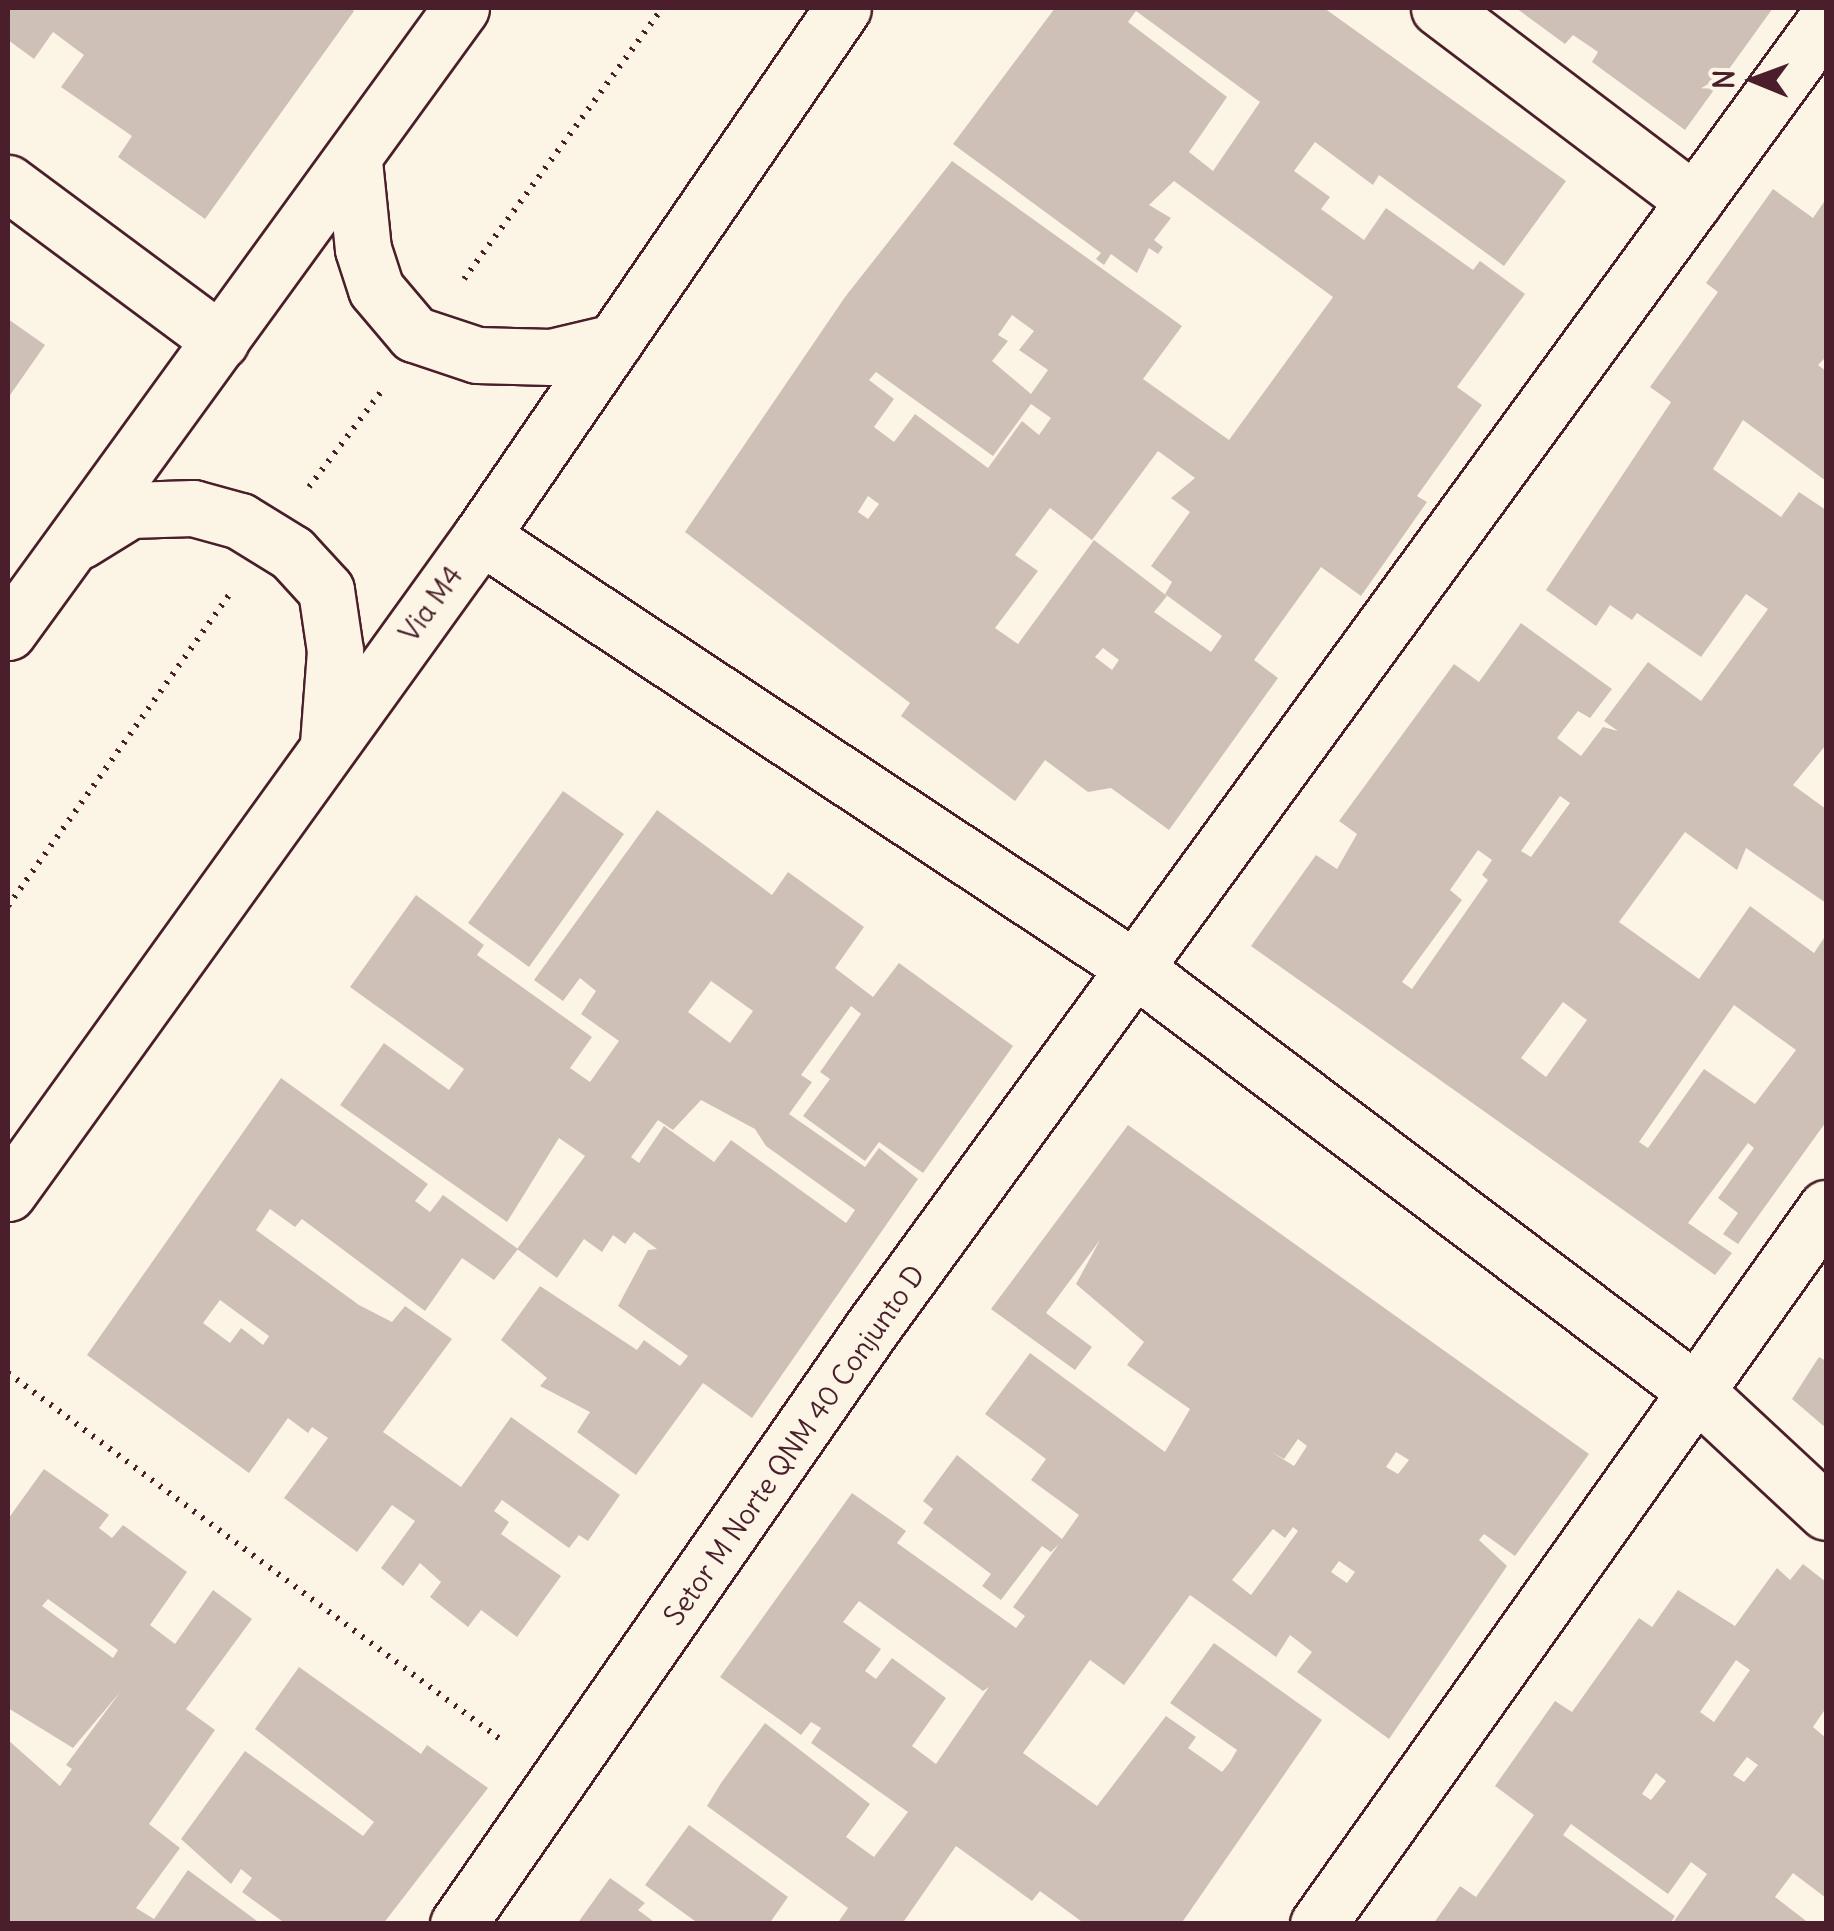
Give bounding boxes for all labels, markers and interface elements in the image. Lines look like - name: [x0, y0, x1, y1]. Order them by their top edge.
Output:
- north arrow: [1704, 30, 1804, 130]
- text: N: [1706, 69, 1742, 89]
- street label: Via M4: [392, 560, 470, 648]
- street label: Setor M Norte QNM 40 Conjunto D: [656, 1258, 932, 1632]

